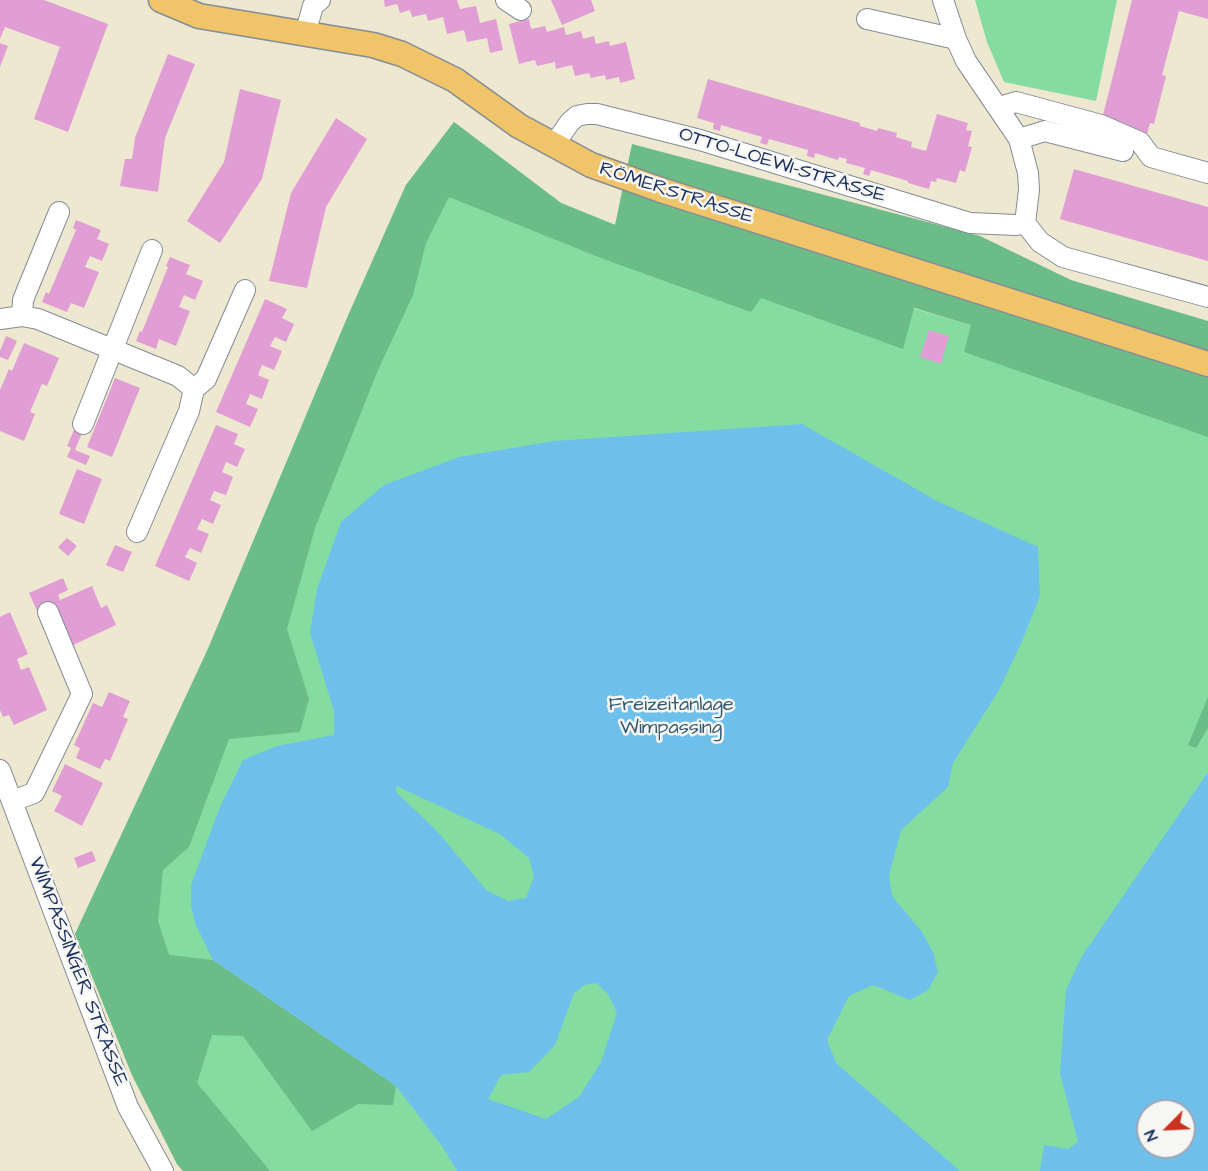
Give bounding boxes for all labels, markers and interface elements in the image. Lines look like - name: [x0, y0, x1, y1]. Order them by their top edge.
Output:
- street label: OTTO-LOEWI-STRASSE: [676, 123, 888, 209]
- street label: RÖMERSTRASSE: [596, 158, 756, 230]
- park label: Freizeitanlage Wimpassing: [608, 694, 734, 741]
- street label: WIMPASSINGER STRASSE: [22, 854, 132, 1090]
- north arrow: [1136, 1099, 1196, 1159]
- text: N: [1139, 1126, 1163, 1145]

